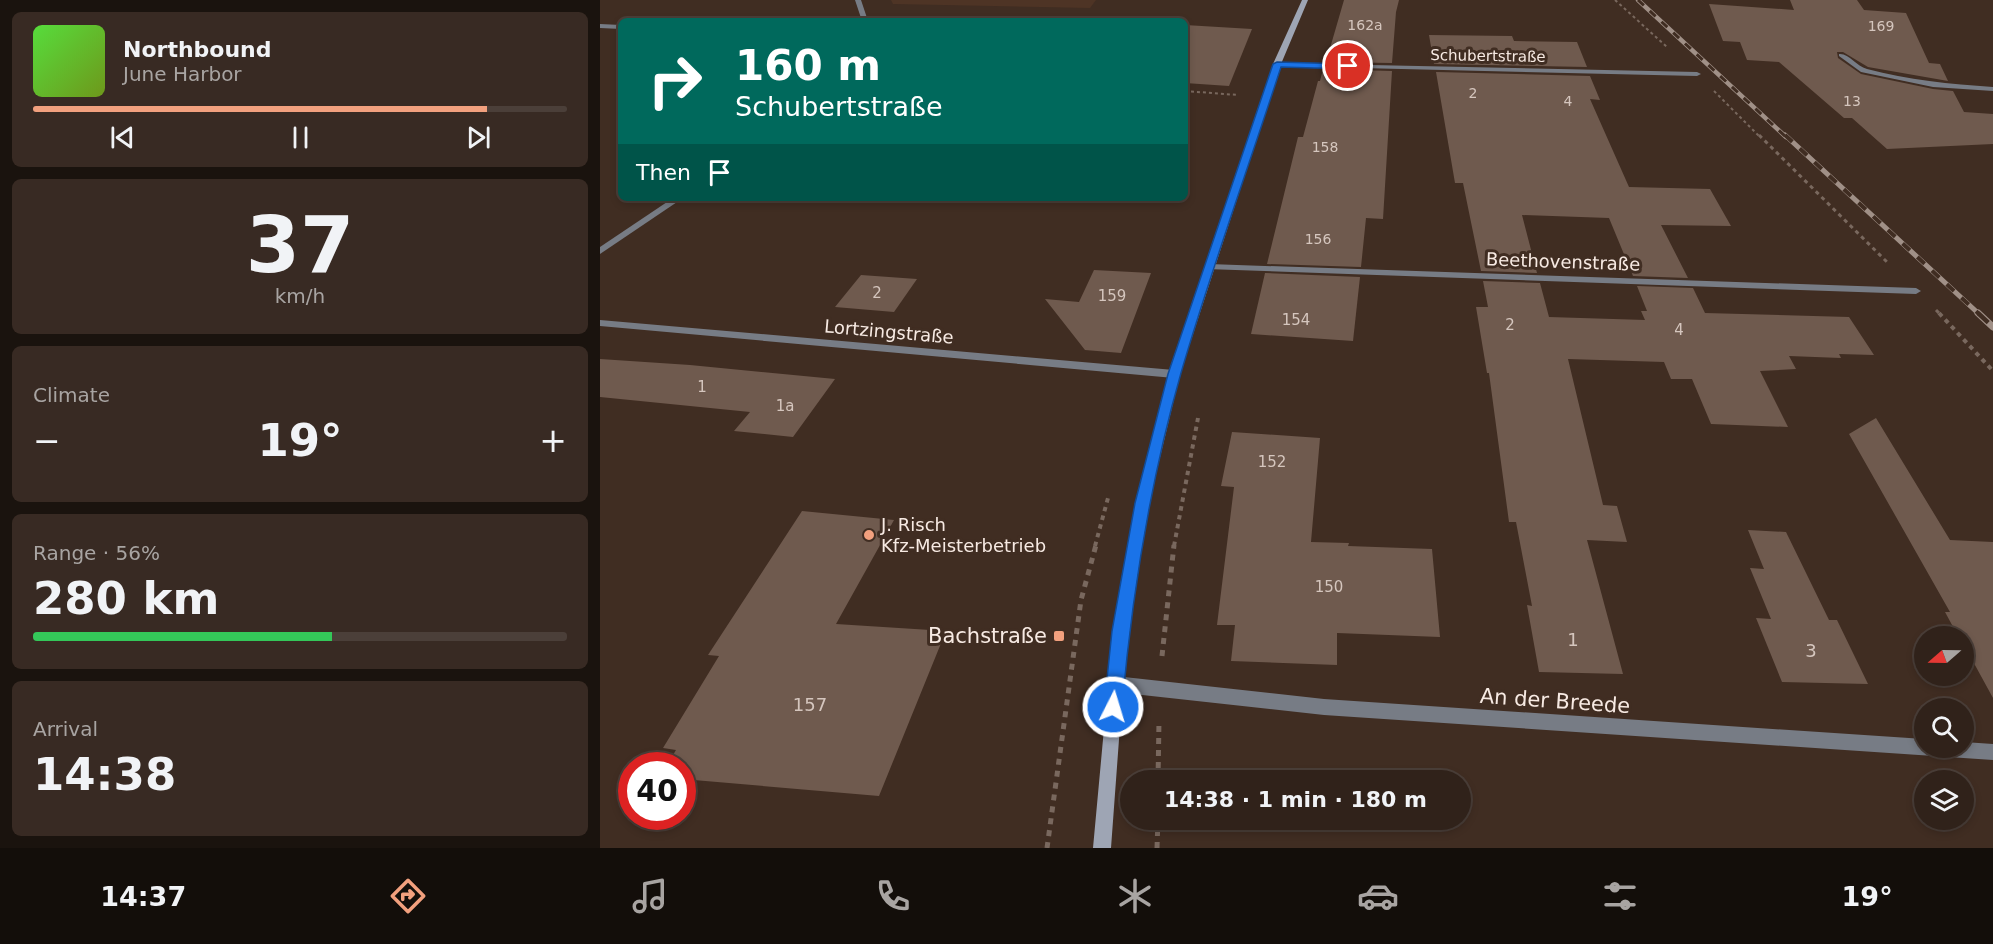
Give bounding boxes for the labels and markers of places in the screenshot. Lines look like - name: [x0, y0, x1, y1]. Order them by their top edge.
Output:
- pin: [1322, 40, 1373, 91]
- place label: J. Risch Kfz-Meisterbetrieb: [880, 514, 1046, 556]
- marker: J. Risch Kfz-Meisterbetrieb: [862, 528, 876, 542]
- place label: Bachstraße: [928, 624, 1047, 648]
- marker: Bachstraße: [1052, 629, 1066, 643]

